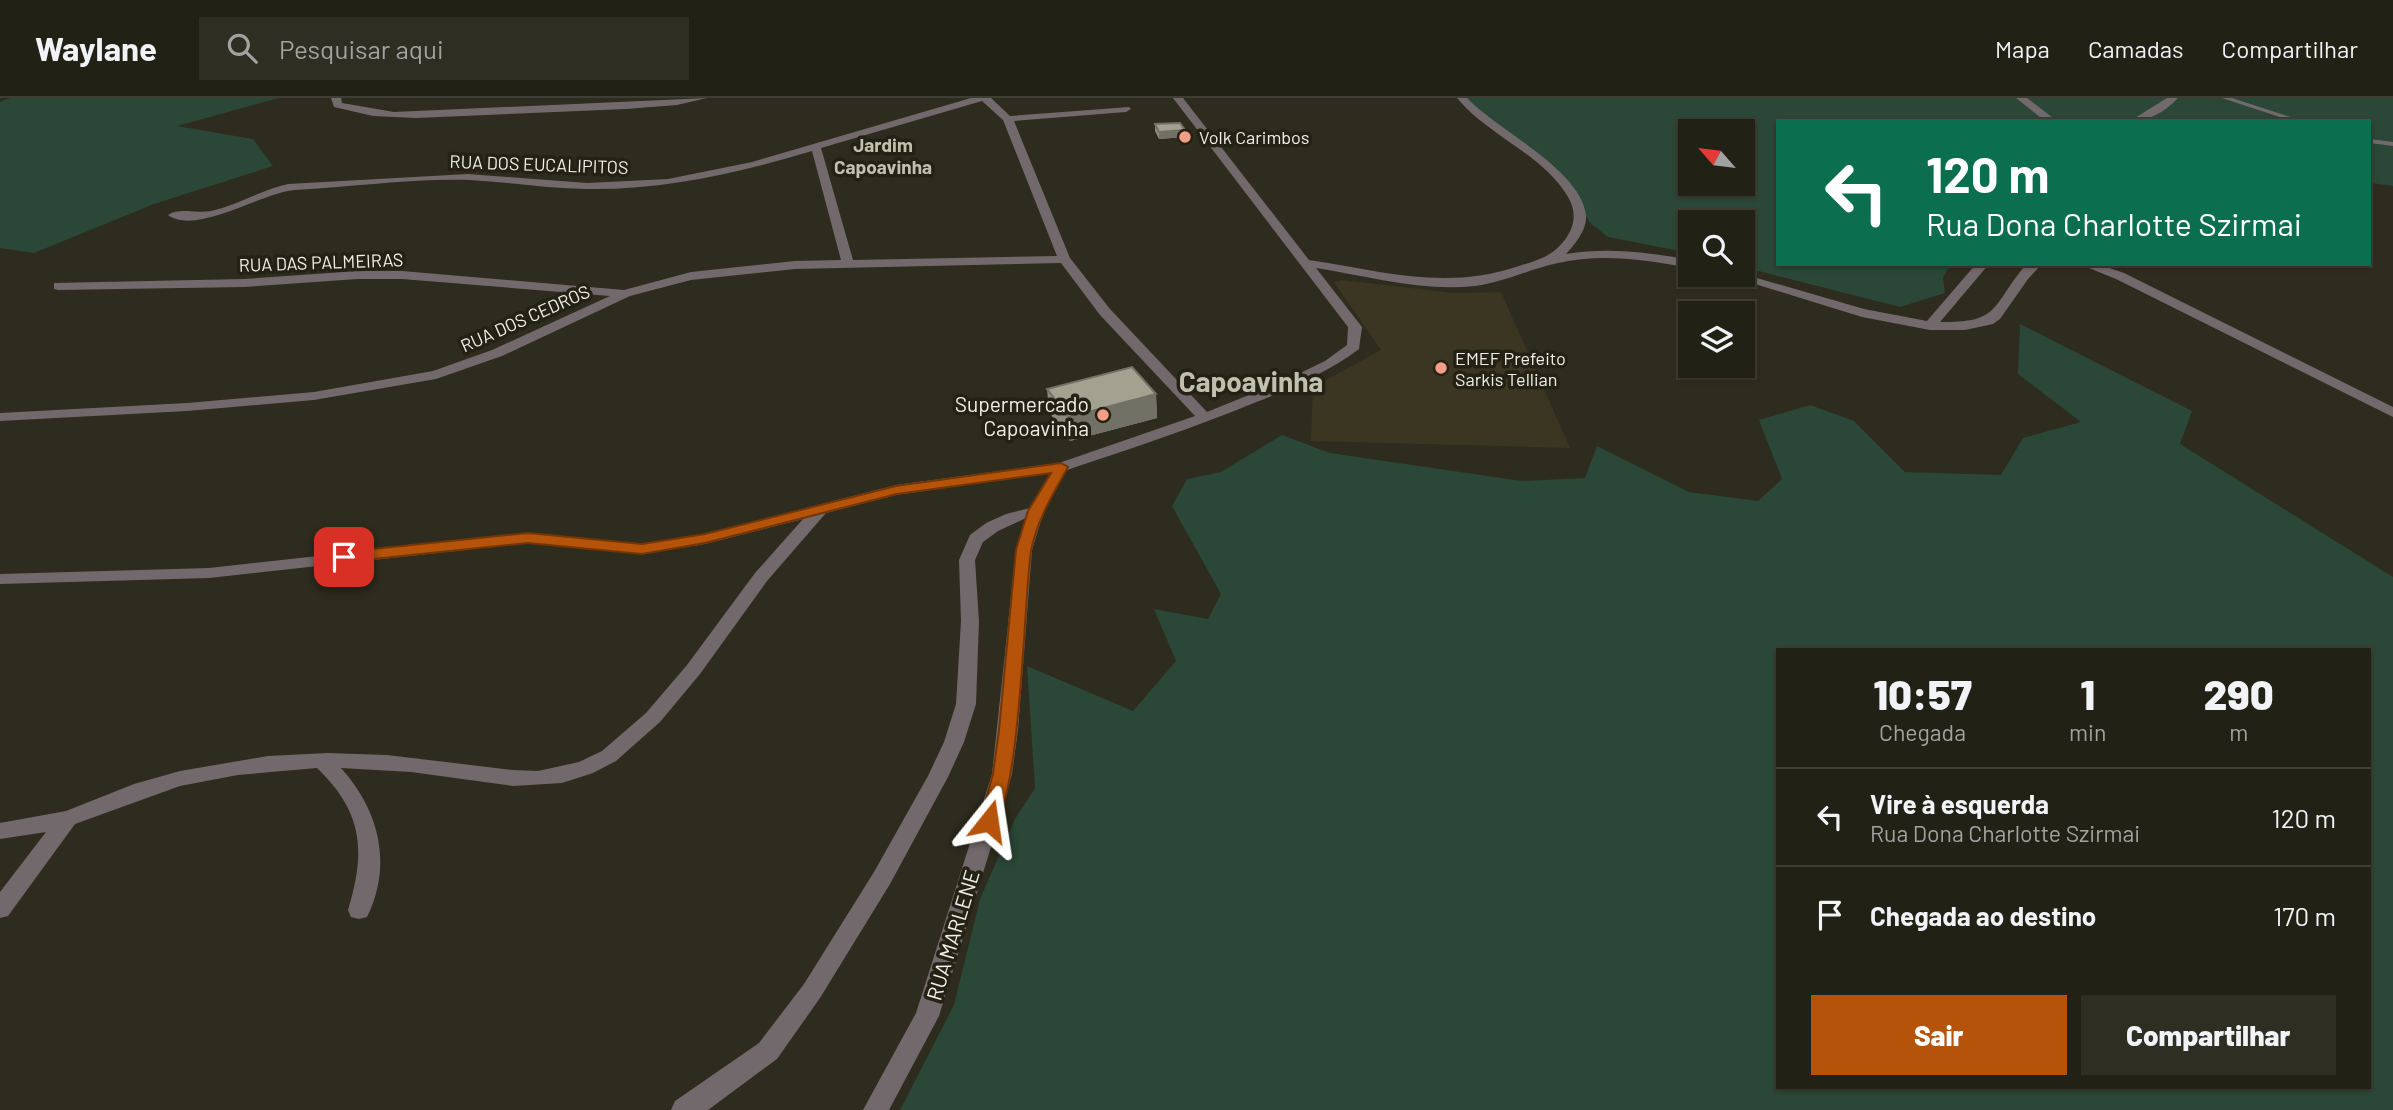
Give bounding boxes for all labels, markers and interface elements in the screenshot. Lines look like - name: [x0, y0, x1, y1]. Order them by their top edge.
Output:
- search box: [199, 17, 689, 80]
- text: Waylane: [35, 28, 157, 68]
- icon: search: [223, 29, 261, 67]
- text: Pesquisar aqui: [279, 33, 444, 64]
- text: Mapa: [1995, 34, 2050, 63]
- text: Camadas: [2088, 34, 2184, 63]
- text: Compartilhar: [2222, 34, 2358, 63]
- north arrow: [1678, 119, 1755, 196]
- map controls: [1678, 119, 1755, 378]
- place label: Volk Carimbos: [1199, 126, 1309, 148]
- marker: Volk Carimbos: [1177, 129, 1193, 145]
- district label: Jardim Capoavinha: [834, 133, 932, 178]
- text: 120 m: [1926, 144, 2049, 203]
- icon: left: [1811, 147, 1902, 238]
- street label: RUA DOS EUCALIPITOS: [449, 150, 629, 178]
- text: Rua Dona Charlotte Szirmai: [1926, 204, 2302, 242]
- button: search: [1678, 210, 1755, 287]
- street label: RUA DAS PALMEIRAS: [238, 248, 404, 276]
- street label: RUA DOS CEDROS: [457, 280, 593, 356]
- button: layers: [1678, 301, 1755, 378]
- place label: EMEF Prefeito Sarkis Tellian: [1455, 347, 1566, 390]
- marker: EMEF Prefeito Sarkis Tellian: [1433, 360, 1449, 376]
- district label: Capoavinha: [1179, 364, 1323, 398]
- place label: Supermercado Capoavinha: [955, 391, 1089, 440]
- marker: Supermercado Capoavinha: [1095, 407, 1111, 423]
- pin: [314, 527, 374, 587]
- icon: arrive: [325, 538, 363, 576]
- text: 10:57: [1873, 668, 1972, 718]
- text: 1: [2080, 668, 2095, 718]
- text: 290: [2204, 668, 2274, 718]
- text: Chegada: [1879, 718, 1966, 746]
- text: min: [2069, 718, 2106, 746]
- text: m: [2229, 718, 2248, 746]
- position arrow: [952, 784, 1026, 858]
- text: Vire à esquerda: [1870, 788, 2049, 819]
- icon: left: [1811, 798, 1849, 836]
- text: 120 m: [2272, 802, 2336, 833]
- text: Rua Dona Charlotte Szirmai: [1870, 819, 2140, 847]
- street label: RUA MARLENE: [920, 867, 984, 1003]
- icon: arrive: [1811, 896, 1849, 934]
- text: Chegada ao destino: [1870, 900, 2096, 931]
- text: 170 m: [2273, 900, 2336, 931]
- button: Sair: [1811, 995, 2067, 1075]
- button: Compartilhar: [2081, 995, 2336, 1075]

